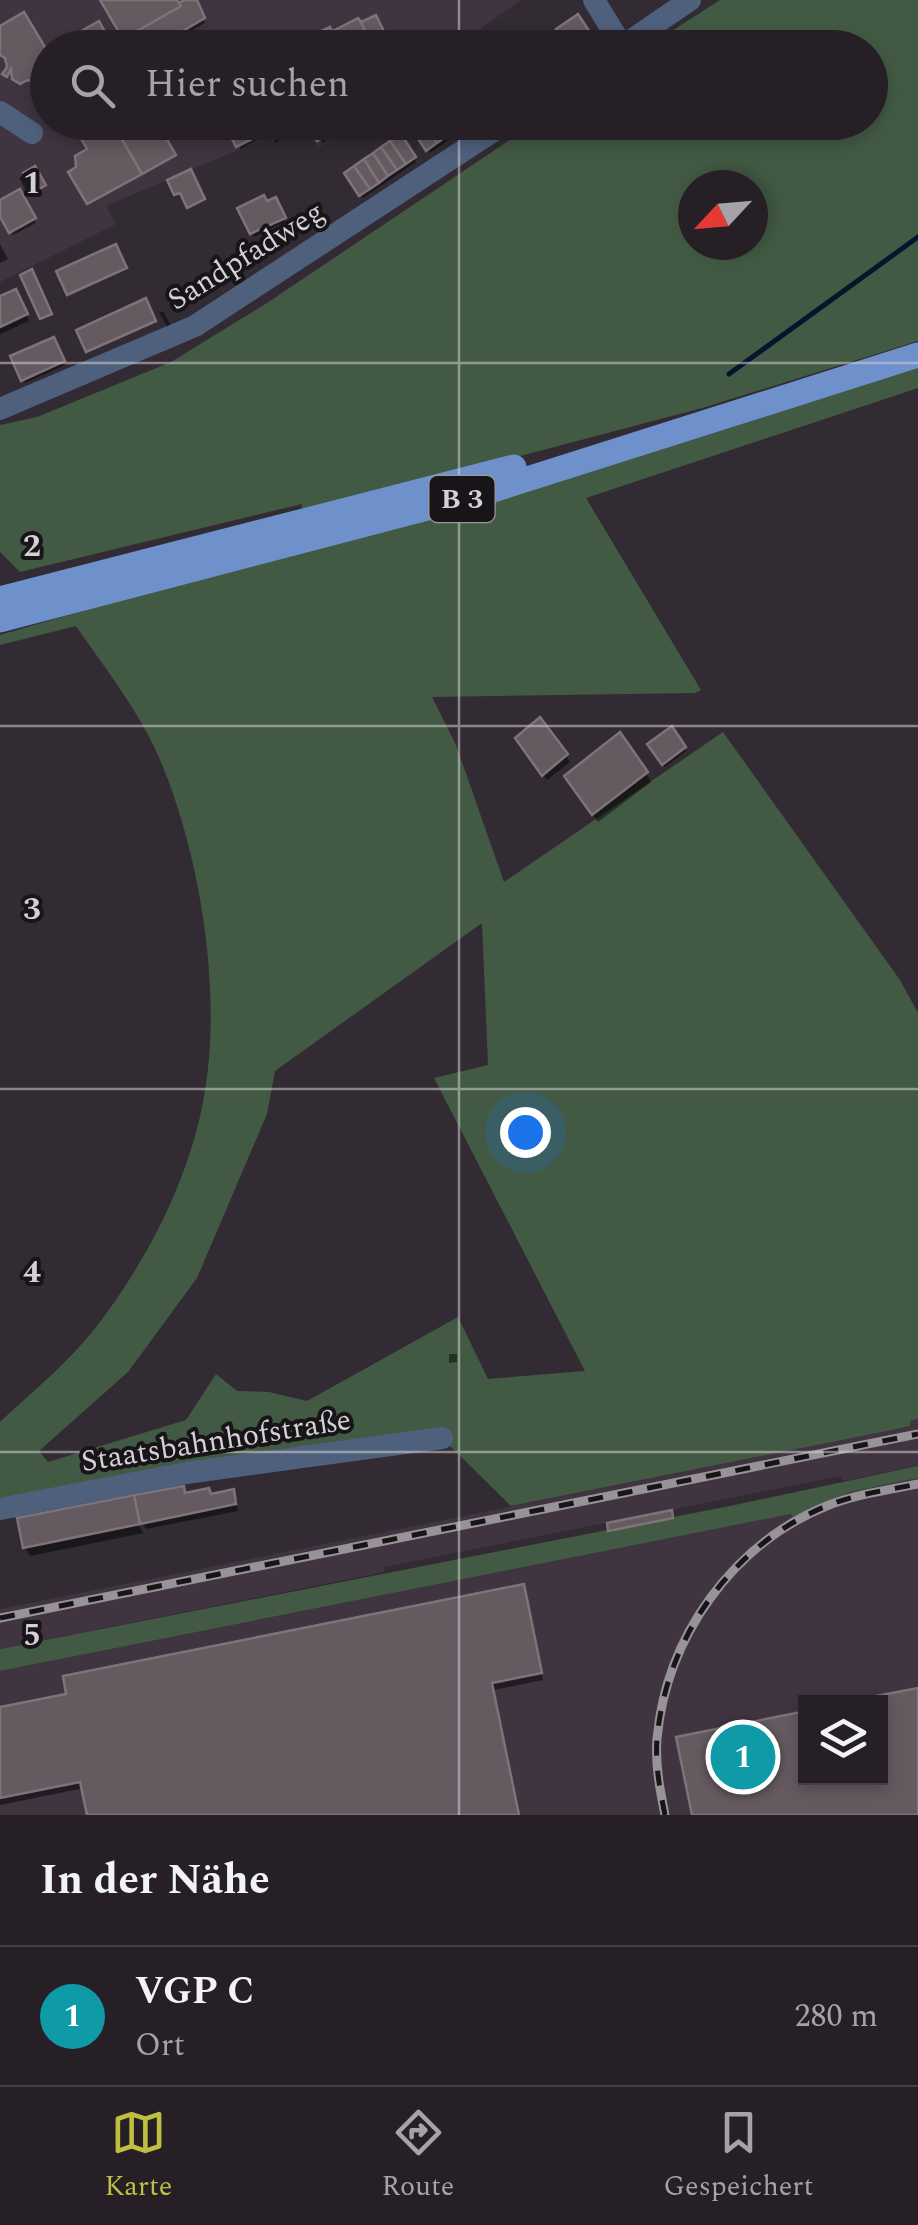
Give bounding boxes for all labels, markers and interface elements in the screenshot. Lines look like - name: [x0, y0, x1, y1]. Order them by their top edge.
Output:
- search box: [30, 30, 888, 140]
- text: Hier suchen: [145, 56, 349, 114]
- icon: search: [65, 58, 120, 113]
- text: 1: [23, 159, 41, 208]
- north arrow: [678, 170, 768, 260]
- street label: Sandpfadweg: [158, 189, 334, 323]
- road number: B 3: [430, 476, 494, 522]
- text: 2: [23, 522, 41, 571]
- text: 3: [23, 885, 41, 934]
- your location: [500, 1107, 551, 1158]
- text: 4: [23, 1248, 41, 1297]
- street label: Staatsbahnhofstraße: [78, 1397, 354, 1485]
- text: 5: [23, 1611, 41, 1660]
- map controls: [798, 1695, 888, 1785]
- button: layers: [798, 1695, 888, 1785]
- pin: 1: [710, 1720, 776, 1794]
- text: In der Nähe: [40, 1849, 270, 1912]
- text: VGP C: [135, 1963, 254, 2021]
- text: 1: [64, 1992, 81, 2041]
- text: 280 m: [794, 1992, 878, 2041]
- text: Ort: [135, 2021, 185, 2070]
- tab: Karte: [105, 2105, 172, 2208]
- tab: Route: [382, 2105, 454, 2208]
- tab: Gespeichert: [664, 2105, 813, 2208]

